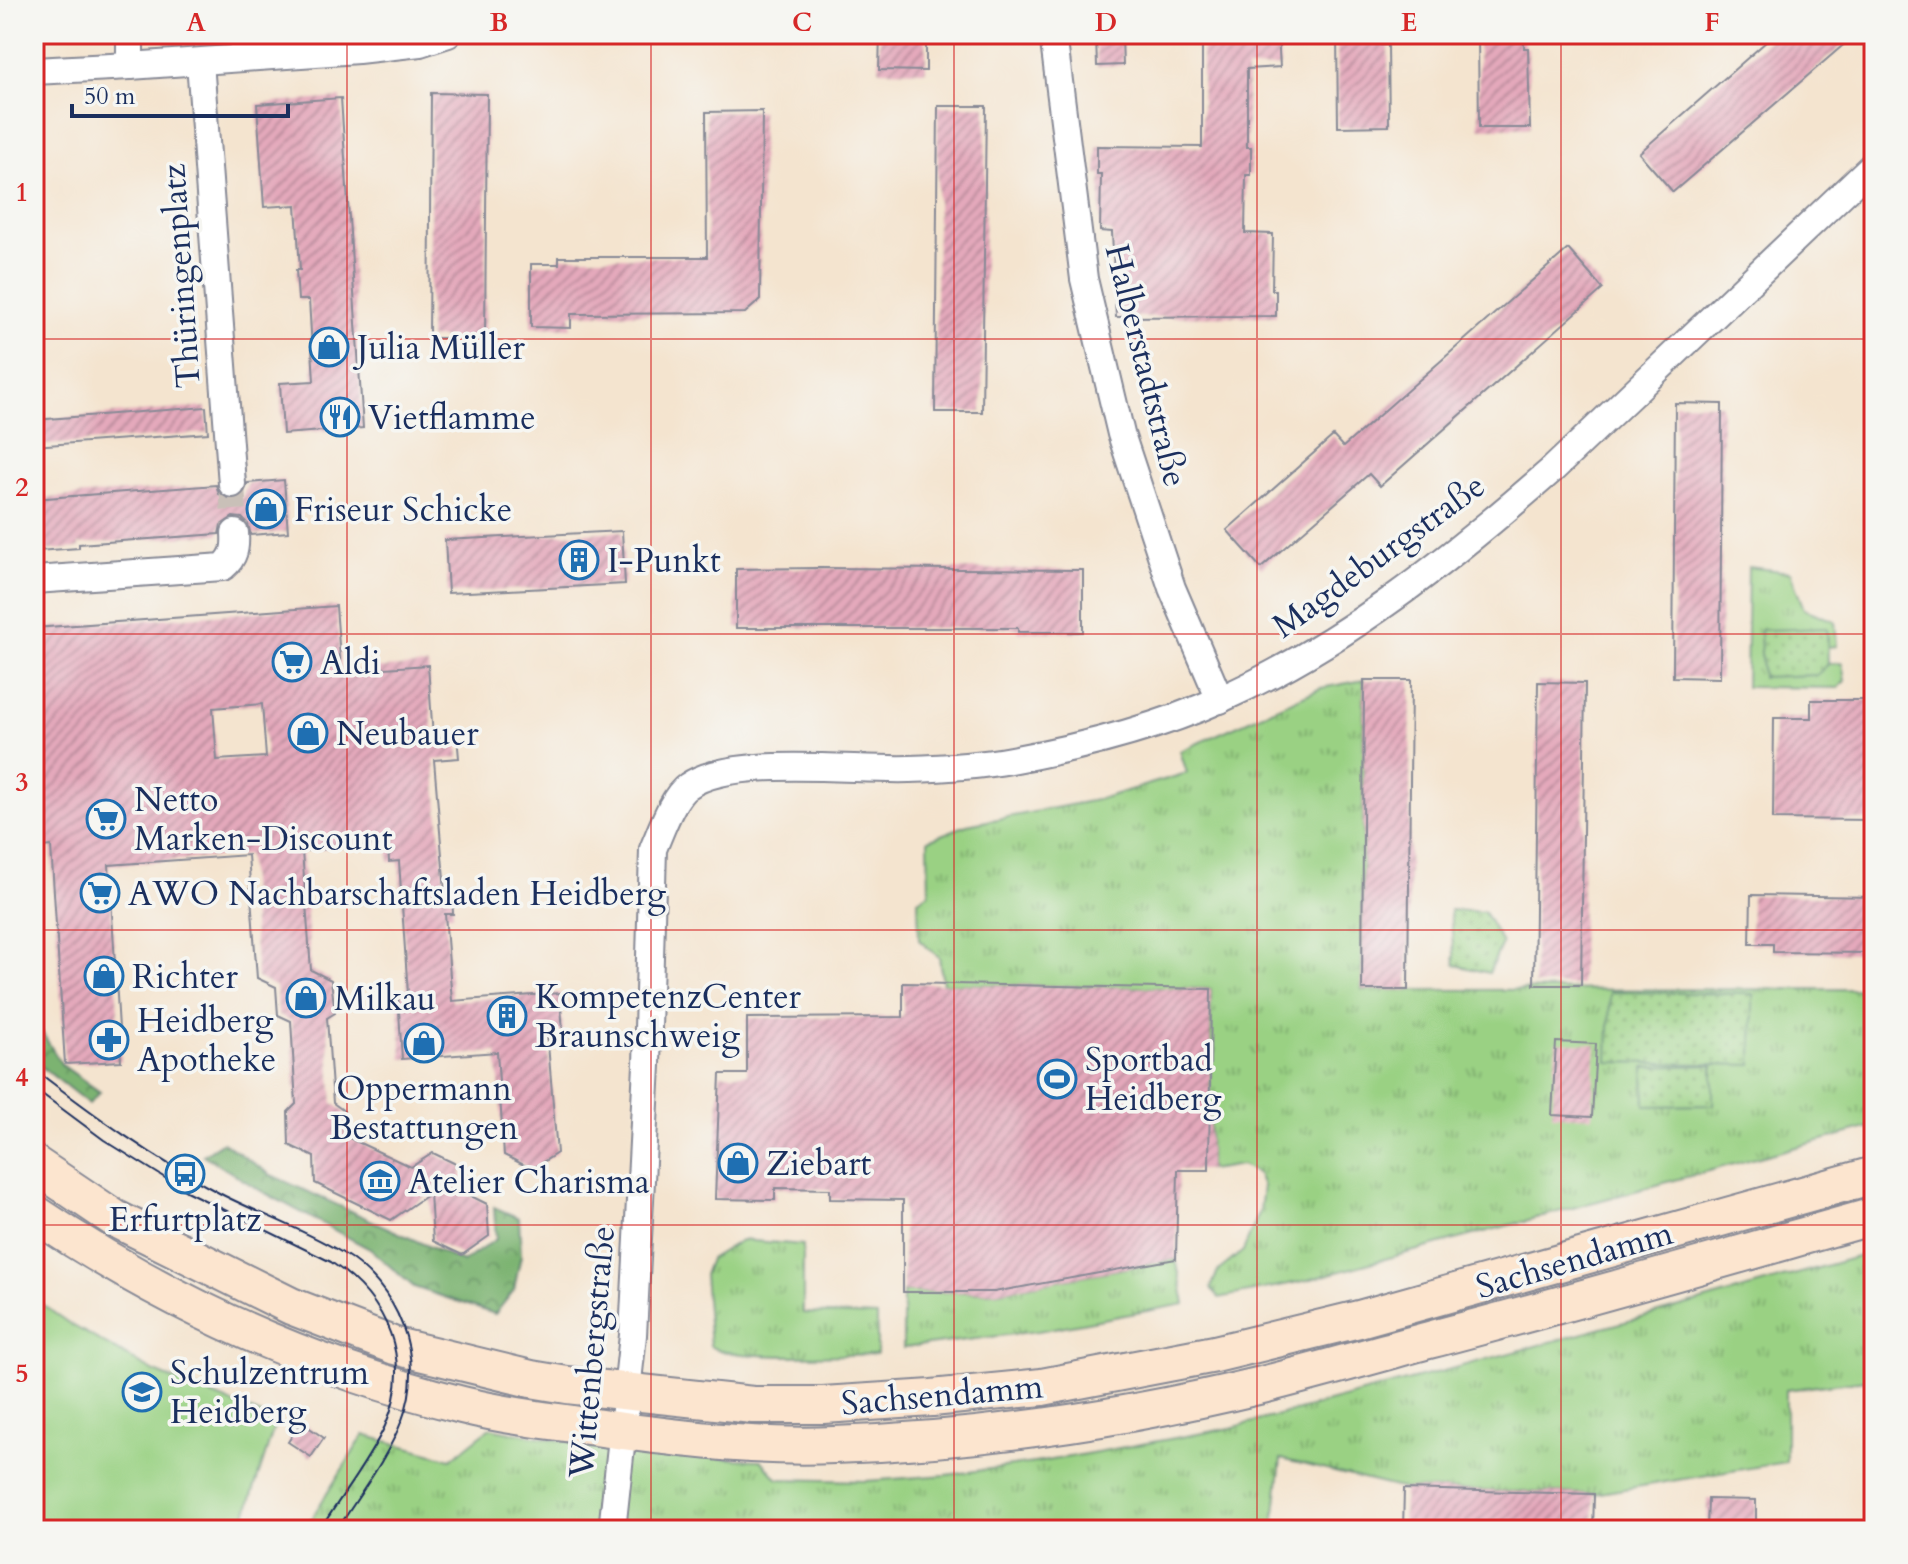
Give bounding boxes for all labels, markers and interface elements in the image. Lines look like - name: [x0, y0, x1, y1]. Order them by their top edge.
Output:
- text: A: [186, 5, 206, 40]
- text: B: [490, 5, 508, 40]
- text: C: [792, 5, 812, 40]
- text: D: [1095, 5, 1117, 40]
- text: E: [1401, 5, 1417, 40]
- text: F: [1704, 5, 1720, 40]
- scale bar: [72, 68, 288, 118]
- text: 50 m: [84, 80, 136, 113]
- street label: Thüringenplatz: [150, 162, 212, 390]
- text: 1: [15, 175, 29, 210]
- street label: Halberstadtstraße: [1094, 239, 1198, 491]
- place label: Julia Müller: [352, 325, 526, 371]
- shop icon: Julia Müller: [308, 326, 350, 368]
- place label: Vietflamme: [368, 395, 536, 441]
- restaurant icon: Vietflamme: [319, 396, 361, 438]
- street label: Magdeburgstraße: [1263, 463, 1494, 649]
- text: 2: [15, 470, 29, 505]
- place label: Friseur Schicke: [294, 487, 512, 533]
- shop icon: Friseur Schicke: [245, 488, 287, 530]
- place label: I-Punkt: [607, 538, 721, 584]
- building icon: I-Punkt: [558, 539, 600, 581]
- place label: Aldi: [320, 640, 381, 686]
- supermarket icon: Aldi: [271, 641, 313, 683]
- place label: Neubauer: [336, 711, 479, 757]
- shop icon: Neubauer: [287, 712, 329, 754]
- text: 3: [15, 765, 29, 800]
- place label: Netto Marken-Discount: [134, 777, 393, 862]
- supermarket icon: Netto Marken-Discount: [85, 798, 127, 840]
- place label: AWO Nachbarschaftsladen Heidberg: [128, 871, 666, 917]
- supermarket icon: AWO Nachbarschaftsladen Heidberg: [79, 872, 121, 914]
- place label: Richter: [132, 954, 238, 1000]
- shop icon: Richter: [83, 955, 125, 997]
- place label: KompetenzCenter Braunschweig: [535, 974, 802, 1059]
- place label: Milkau: [334, 976, 436, 1022]
- shop icon: Milkau: [285, 977, 327, 1019]
- building icon: KompetenzCenter Braunschweig: [486, 995, 528, 1037]
- place label: Heidberg Apotheke: [137, 998, 276, 1083]
- pharmacy icon: Heidberg Apotheke: [88, 1019, 130, 1061]
- shop icon: Oppermann Bestattungen: [403, 1022, 445, 1064]
- place label: Sportbad Heidberg: [1085, 1037, 1222, 1122]
- sports icon: Sportbad Heidberg: [1036, 1058, 1078, 1100]
- text: 4: [15, 1060, 29, 1095]
- place label: Oppermann Bestattungen: [330, 1066, 518, 1151]
- place label: Ziebart: [766, 1141, 872, 1187]
- shop icon: Ziebart: [717, 1142, 759, 1184]
- bus stop icon: Erfurtplatz: [164, 1153, 206, 1195]
- place label: Atelier Charisma: [408, 1159, 650, 1205]
- museum icon: Atelier Charisma: [359, 1160, 401, 1202]
- place label: Erfurtplatz: [109, 1197, 261, 1243]
- street label: Sachsendamm: [1471, 1210, 1678, 1310]
- street label: Wittenbergstraße: [558, 1224, 626, 1481]
- place label: Schulzentrum Heidberg: [170, 1350, 369, 1435]
- text: 5: [15, 1356, 29, 1391]
- street label: Sachsendamm: [839, 1363, 1045, 1427]
- school or university icon: Schulzentrum Heidberg: [121, 1371, 163, 1413]

